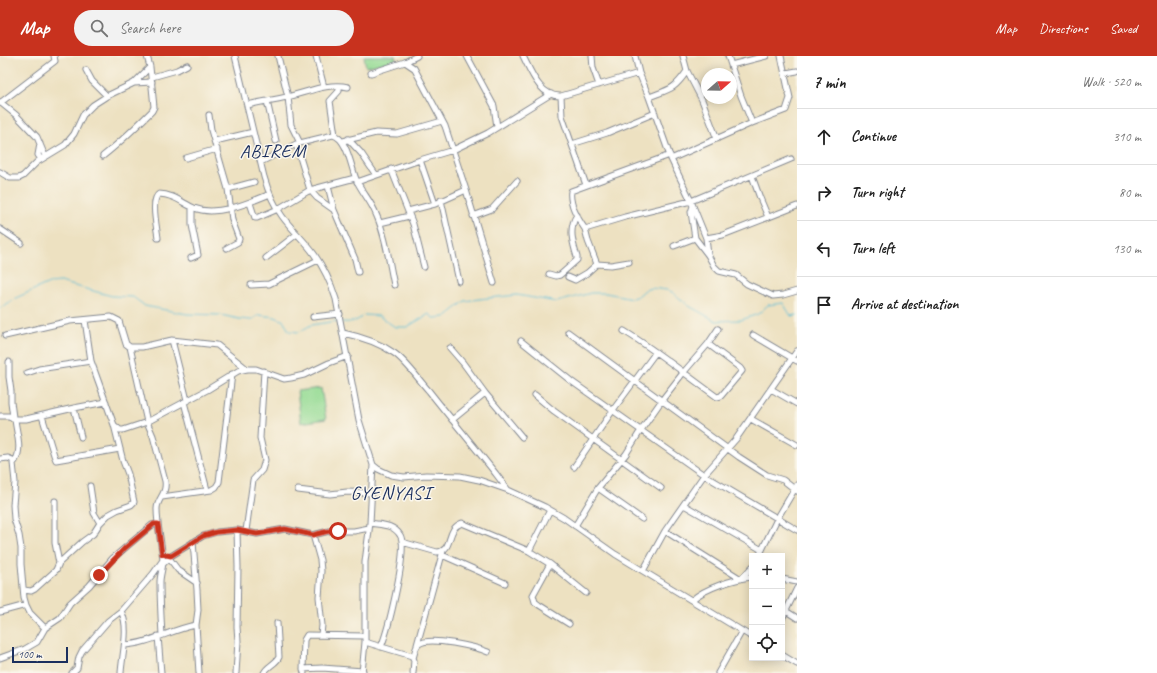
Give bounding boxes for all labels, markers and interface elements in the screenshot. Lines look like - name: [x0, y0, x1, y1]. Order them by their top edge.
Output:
- search box: [74, 10, 354, 46]
- text: Map: [20, 16, 50, 40]
- icon: search: [88, 17, 110, 39]
- text: Search here: [120, 19, 181, 38]
- text: Map: [996, 20, 1017, 37]
- text: Directions: [1039, 20, 1088, 37]
- text: Saved: [1110, 20, 1137, 37]
- north arrow: [701, 68, 737, 104]
- text: 7 min: [813, 72, 846, 93]
- text: Walk · 520 m: [1082, 74, 1141, 90]
- icon: ahead: [813, 126, 835, 148]
- text: Continue: [851, 127, 896, 146]
- text: 310 m: [1113, 129, 1141, 145]
- district label: ABIREM: [240, 139, 308, 163]
- icon: right: [813, 182, 835, 204]
- text: Turn right: [851, 183, 904, 202]
- text: 80 m: [1119, 185, 1141, 201]
- icon: left: [813, 238, 835, 260]
- text: Turn left: [851, 239, 894, 258]
- text: 130 m: [1113, 241, 1141, 257]
- icon: arrive: [813, 294, 835, 316]
- text: Arrive at destination: [851, 295, 958, 314]
- district label: GYENYASI: [351, 481, 435, 505]
- route start: [329, 522, 347, 540]
- map controls: [749, 553, 785, 661]
- button: +: [749, 553, 785, 589]
- route end: [90, 566, 108, 584]
- button: −: [749, 589, 785, 625]
- button: locate: [749, 625, 785, 661]
- scale bar: [12, 645, 68, 664]
- text: 100 m: [18, 647, 42, 661]

